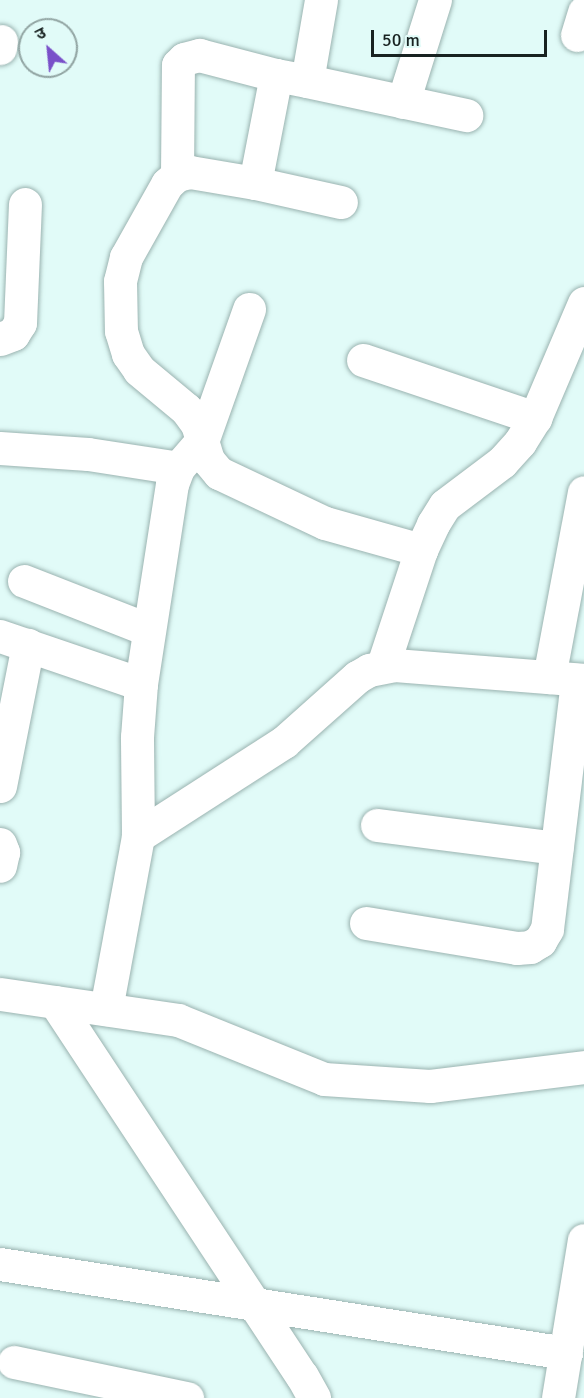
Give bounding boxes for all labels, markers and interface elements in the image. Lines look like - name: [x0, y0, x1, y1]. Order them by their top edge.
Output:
- north arrow: [18, 18, 78, 78]
- scale bar: [374, 18, 550, 56]
- text: उ: [32, 23, 49, 45]
- text: 50 m: [382, 29, 420, 51]

